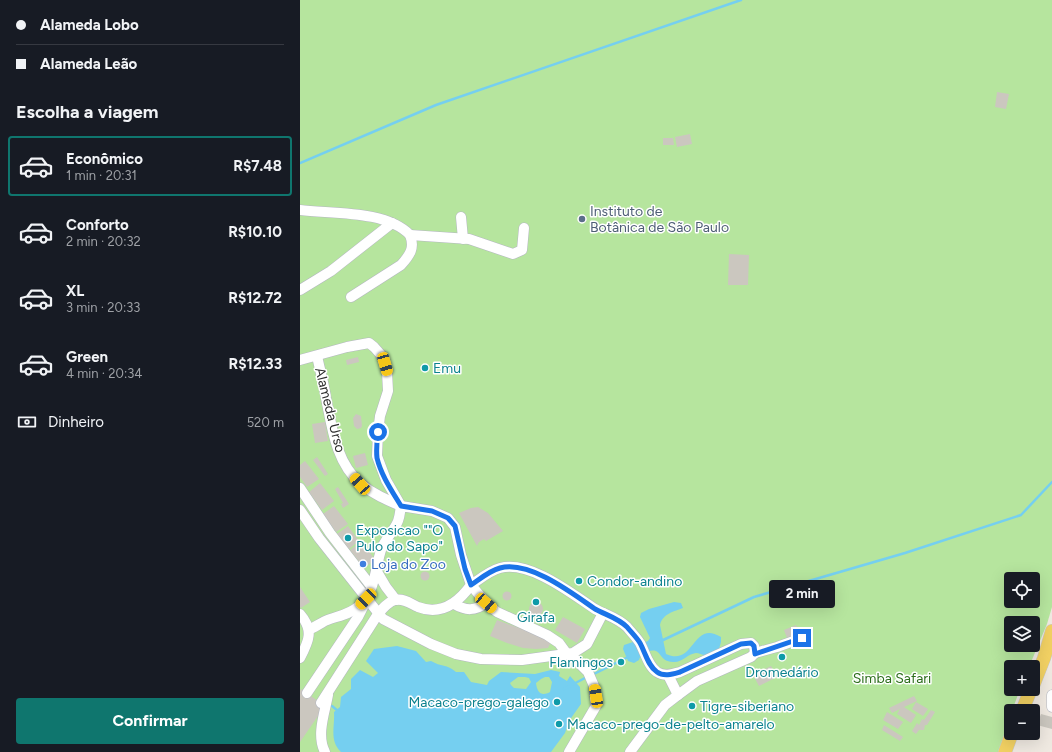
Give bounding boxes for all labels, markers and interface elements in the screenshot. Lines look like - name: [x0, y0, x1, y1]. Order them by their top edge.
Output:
- text: Alameda Lobo: [40, 16, 139, 34]
- text: Alameda Leão: [40, 55, 137, 73]
- text: Escolha a viagem: [16, 101, 159, 123]
- icon: car: [18, 148, 54, 184]
- text: Econômico: [66, 150, 143, 168]
- text: R$7.48: [233, 157, 282, 175]
- text: 1 min · 20:31: [66, 168, 137, 183]
- place label: Instituto de Botânica de São Paulo: [590, 203, 729, 236]
- icon: car: [18, 214, 54, 250]
- marker: Instituto de Botânica de São Paulo: [577, 214, 587, 224]
- text: Conforto: [66, 216, 129, 234]
- text: R$10.10: [228, 223, 282, 241]
- text: 2 min · 20:32: [66, 234, 141, 249]
- icon: car: [18, 280, 54, 316]
- text: XL: [66, 282, 84, 300]
- text: R$12.72: [228, 289, 282, 307]
- text: 3 min · 20:33: [66, 300, 140, 315]
- icon: car: [18, 346, 54, 382]
- text: Green: [66, 348, 108, 366]
- car: [376, 351, 394, 377]
- text: R$12.33: [229, 355, 282, 373]
- place label: Emu: [433, 360, 461, 377]
- marker: Emu: [420, 363, 430, 373]
- text: 4 min · 20:34: [66, 366, 142, 381]
- street label: Alameda Urso: [311, 366, 349, 454]
- icon: cash: [16, 411, 38, 433]
- text: Dinheiro: [48, 413, 104, 431]
- text: 520 m: [247, 415, 284, 430]
- route start: [369, 423, 387, 441]
- car: [348, 471, 372, 497]
- place label: Exposicao ""O Pulo do Sapo": [356, 522, 443, 555]
- marker: Exposicao ""O Pulo do Sapo": [343, 533, 353, 543]
- place label: Loja do Zoo: [371, 556, 446, 573]
- marker: Loja do Zoo: [358, 559, 368, 569]
- map controls: [1004, 572, 1040, 740]
- button: locate: [1004, 572, 1040, 608]
- place label: Condor-andino: [587, 573, 682, 590]
- marker: Condor-andino: [574, 576, 584, 586]
- callout: 2 min: [769, 580, 835, 608]
- car: [353, 586, 379, 612]
- text: 2 min: [786, 586, 818, 601]
- car: [473, 591, 499, 615]
- marker: Girafa: [531, 597, 541, 607]
- place label: Girafa: [517, 609, 555, 626]
- button: layers: [1004, 616, 1040, 652]
- route end: [793, 629, 811, 647]
- marker: Dromedário: [777, 652, 787, 662]
- place label: Flamingos: [549, 654, 613, 671]
- marker: Flamingos: [616, 657, 626, 667]
- button: +: [1004, 660, 1040, 696]
- place label: Dromedário: [745, 664, 819, 681]
- park label: Simba Safari: [853, 670, 931, 687]
- car: [588, 683, 604, 709]
- place label: Macaco-prego-galego: [409, 694, 549, 711]
- marker: Macaco-prego-galego: [552, 697, 562, 707]
- button: Confirmar: [16, 698, 284, 744]
- place label: Tigre-siberiano: [700, 698, 794, 715]
- marker: Tigre-siberiano: [687, 701, 697, 711]
- button: −: [1004, 704, 1040, 740]
- place label: Macaco-prego-de-pelto-amarelo: [567, 716, 775, 733]
- marker: Macaco-prego-de-pelto-amarelo: [554, 719, 564, 729]

